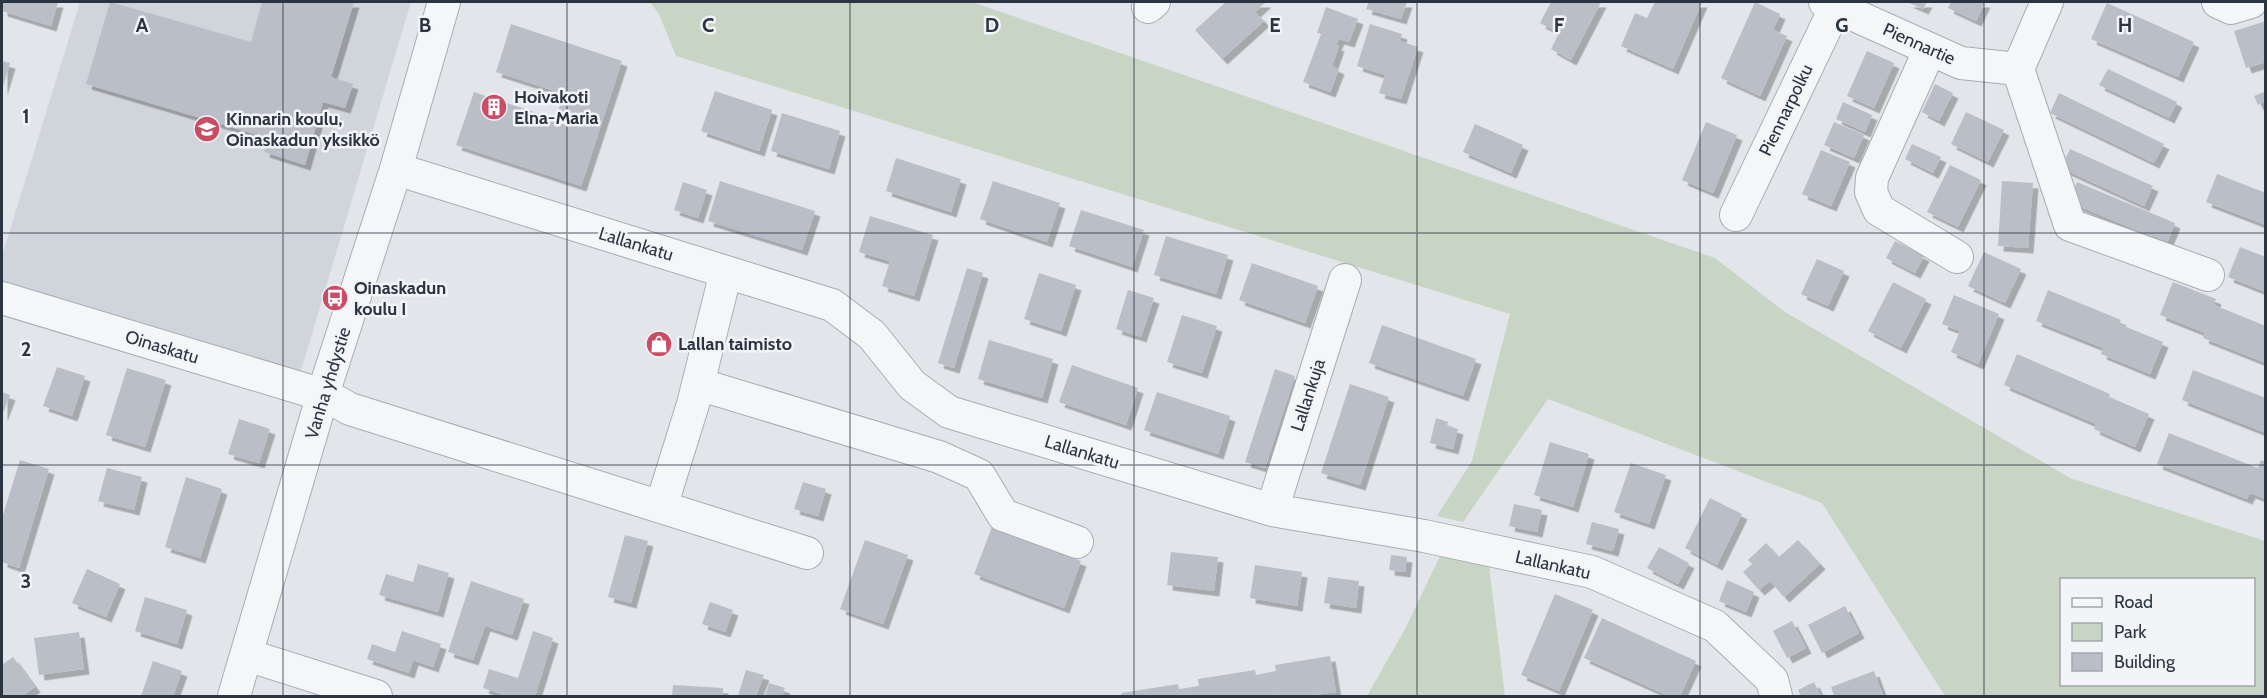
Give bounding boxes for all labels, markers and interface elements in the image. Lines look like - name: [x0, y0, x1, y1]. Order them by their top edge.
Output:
- text: A: [136, 13, 149, 37]
- text: B: [419, 13, 431, 37]
- text: C: [702, 13, 714, 37]
- text: D: [985, 13, 999, 37]
- text: E: [1269, 13, 1281, 37]
- text: F: [1554, 13, 1565, 37]
- text: G: [1835, 13, 1849, 37]
- text: H: [2118, 13, 2132, 37]
- street label: Piennartie: [1879, 18, 1959, 70]
- street label: Piennarpolku: [1754, 61, 1818, 159]
- place label: Hoivakoti Elna-Maria: [514, 86, 598, 129]
- building icon: Hoivakoti Elna-Maria: [479, 92, 509, 122]
- text: 1: [22, 104, 30, 128]
- place label: Kinnarin koulu, Oinaskadun yksikkö: [226, 108, 380, 151]
- school or university icon: Kinnarin koulu, Oinaskadun yksikkö: [192, 114, 222, 144]
- street label: Lallankatu: [596, 222, 676, 266]
- place label: Oinaskadun koulu I: [354, 277, 446, 320]
- bus stop icon: Oinaskadun koulu I: [320, 283, 350, 313]
- street label: Vanha yhdystie: [301, 324, 355, 442]
- street label: Oinaskatu: [123, 325, 201, 369]
- shop icon: Lallan taimisto: [644, 329, 674, 359]
- place label: Lallan taimisto: [678, 333, 792, 355]
- text: 2: [21, 337, 31, 361]
- street label: Lallankuja: [1286, 356, 1330, 434]
- street label: Lallankatu: [1042, 430, 1122, 474]
- street label: Lallankatu: [1513, 546, 1593, 584]
- text: 3: [21, 569, 31, 593]
- legend: [2060, 578, 2255, 686]
- text: Road: [2114, 591, 2153, 613]
- text: Park: [2114, 621, 2147, 643]
- text: Building: [2114, 651, 2176, 673]

